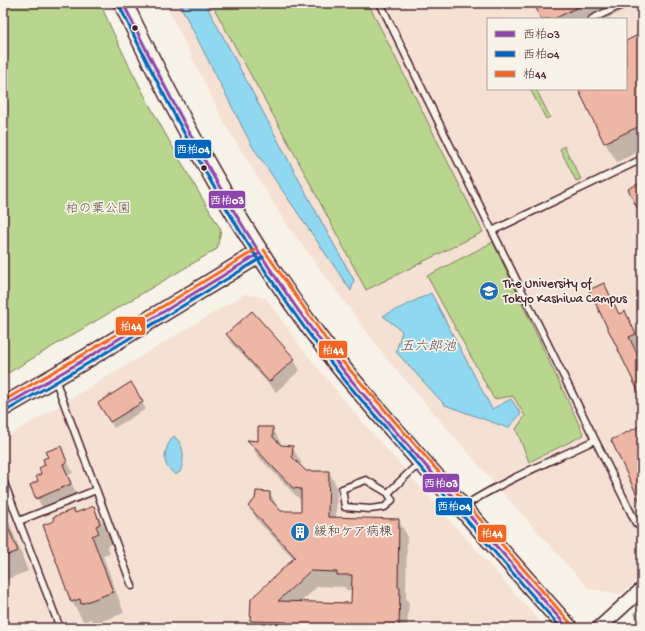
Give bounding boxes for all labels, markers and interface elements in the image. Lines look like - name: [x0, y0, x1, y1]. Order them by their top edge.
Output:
- legend: [487, 18, 627, 90]
- unlabelled marker: [130, 23, 140, 33]
- text: 西柏03: [523, 28, 560, 43]
- text: 西柏04: [523, 48, 560, 63]
- text: 柏44: [523, 68, 547, 83]
- line badge: 西柏04: [174, 139, 212, 159]
- text: 西柏04: [176, 144, 211, 157]
- unlabelled marker: [199, 163, 209, 173]
- line badge: 西柏03: [208, 190, 246, 209]
- text: 西柏03: [210, 195, 244, 208]
- park label: 柏の葉公園: [65, 201, 131, 217]
- place label: The University of Tokyo Kashiwa Campus: [502, 277, 628, 307]
- school or university icon: The University of Tokyo Kashiwa Campus: [478, 280, 500, 302]
- line badge: 柏44: [115, 316, 146, 336]
- text: 柏44: [120, 321, 142, 334]
- water label: 五六郎池: [400, 339, 457, 356]
- line badge: 柏44: [318, 340, 348, 359]
- text: 柏44: [322, 345, 344, 358]
- line badge: 西柏03: [422, 473, 460, 493]
- text: 西柏03: [424, 478, 458, 491]
- line badge: 西柏04: [435, 497, 473, 516]
- text: 西柏04: [437, 501, 472, 514]
- building icon: 緩和ケア病棟: [289, 521, 311, 543]
- line badge: 柏44: [477, 524, 507, 543]
- place label: 緩和ケア病棟: [314, 525, 392, 540]
- text: 柏44: [481, 528, 503, 541]

